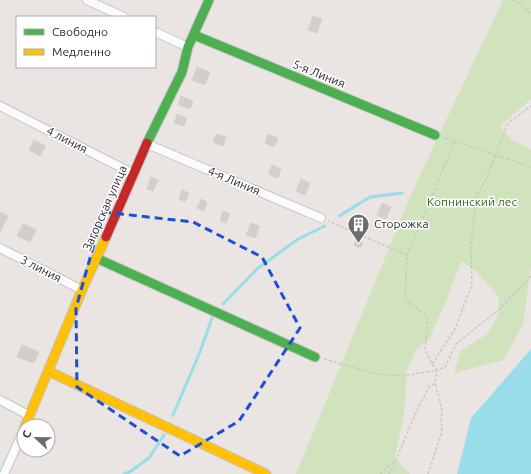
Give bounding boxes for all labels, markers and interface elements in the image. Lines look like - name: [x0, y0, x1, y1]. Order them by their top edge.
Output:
- legend: [16, 16, 156, 68]
- text: Свободно: [52, 25, 108, 38]
- text: Медленно: [52, 45, 111, 58]
- street label: 5-я Линия: [291, 57, 347, 90]
- street label: 4 линия: [45, 124, 90, 155]
- street label: Загорская улица: [80, 163, 129, 252]
- street label: 4-я Линия: [206, 164, 262, 197]
- park label: Копнинский лес: [427, 195, 517, 208]
- building icon: Сторожка: [345, 211, 371, 244]
- place label: Сторожка: [374, 217, 429, 230]
- street label: 3 линия: [19, 253, 64, 284]
- north arrow: [16, 418, 56, 458]
- text: С: [20, 429, 34, 440]

